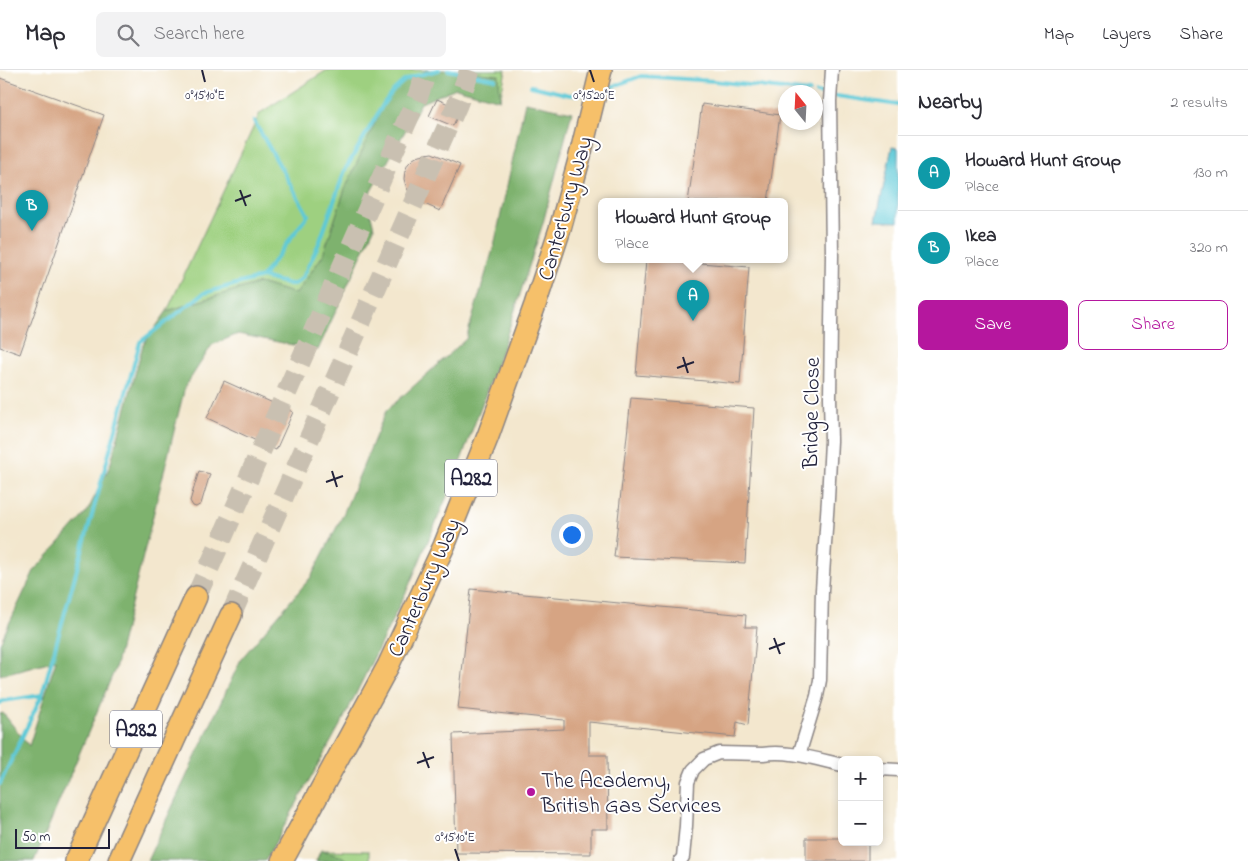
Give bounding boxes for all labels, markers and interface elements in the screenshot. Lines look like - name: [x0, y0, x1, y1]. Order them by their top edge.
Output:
- search box: [96, 12, 446, 57]
- text: Map: [25, 17, 66, 52]
- icon: search: [114, 21, 142, 49]
- text: Search here: [154, 21, 245, 48]
- text: Map: [1044, 22, 1074, 48]
- text: Layers: [1102, 22, 1152, 48]
- text: Share: [1180, 22, 1223, 48]
- north arrow: [778, 85, 823, 130]
- text: 0°15'10"E: [185, 87, 225, 105]
- text: 0°15'20"E: [573, 87, 615, 105]
- text: Nearby: [918, 88, 982, 118]
- text: 2 results: [1170, 91, 1228, 115]
- street label: Canterbury Way: [531, 133, 604, 285]
- text: Howard Hunt Group: [965, 148, 1121, 175]
- text: A: [929, 161, 939, 185]
- text: 130 m: [1193, 161, 1228, 185]
- text: Place: [965, 175, 999, 199]
- pin: B: [16, 190, 48, 231]
- popup: [598, 198, 788, 263]
- text: Howard Hunt Group: [615, 205, 771, 232]
- text: Ikea: [965, 223, 997, 250]
- text: Place: [615, 232, 649, 256]
- text: B: [929, 236, 939, 260]
- text: 320 m: [1190, 236, 1228, 260]
- text: Place: [965, 250, 999, 274]
- pin: A: [677, 280, 709, 321]
- button: Save: [918, 300, 1068, 350]
- button: Share: [1078, 300, 1228, 350]
- street label: Bridge Close: [796, 357, 831, 470]
- road number: A282: [445, 459, 497, 496]
- street label: Canterbury Way: [381, 514, 472, 663]
- your location: [559, 522, 585, 548]
- road number: A282: [110, 711, 162, 748]
- map controls: [838, 756, 883, 846]
- button: +: [838, 756, 883, 801]
- place label: The Academy, British Gas Services: [540, 766, 722, 823]
- marker: The Academy, British Gas Services: [525, 786, 537, 798]
- button: −: [838, 801, 883, 846]
- scale bar: [15, 826, 110, 849]
- text: 50 m: [22, 827, 50, 848]
- text: 0°15'10"E: [435, 829, 475, 847]

